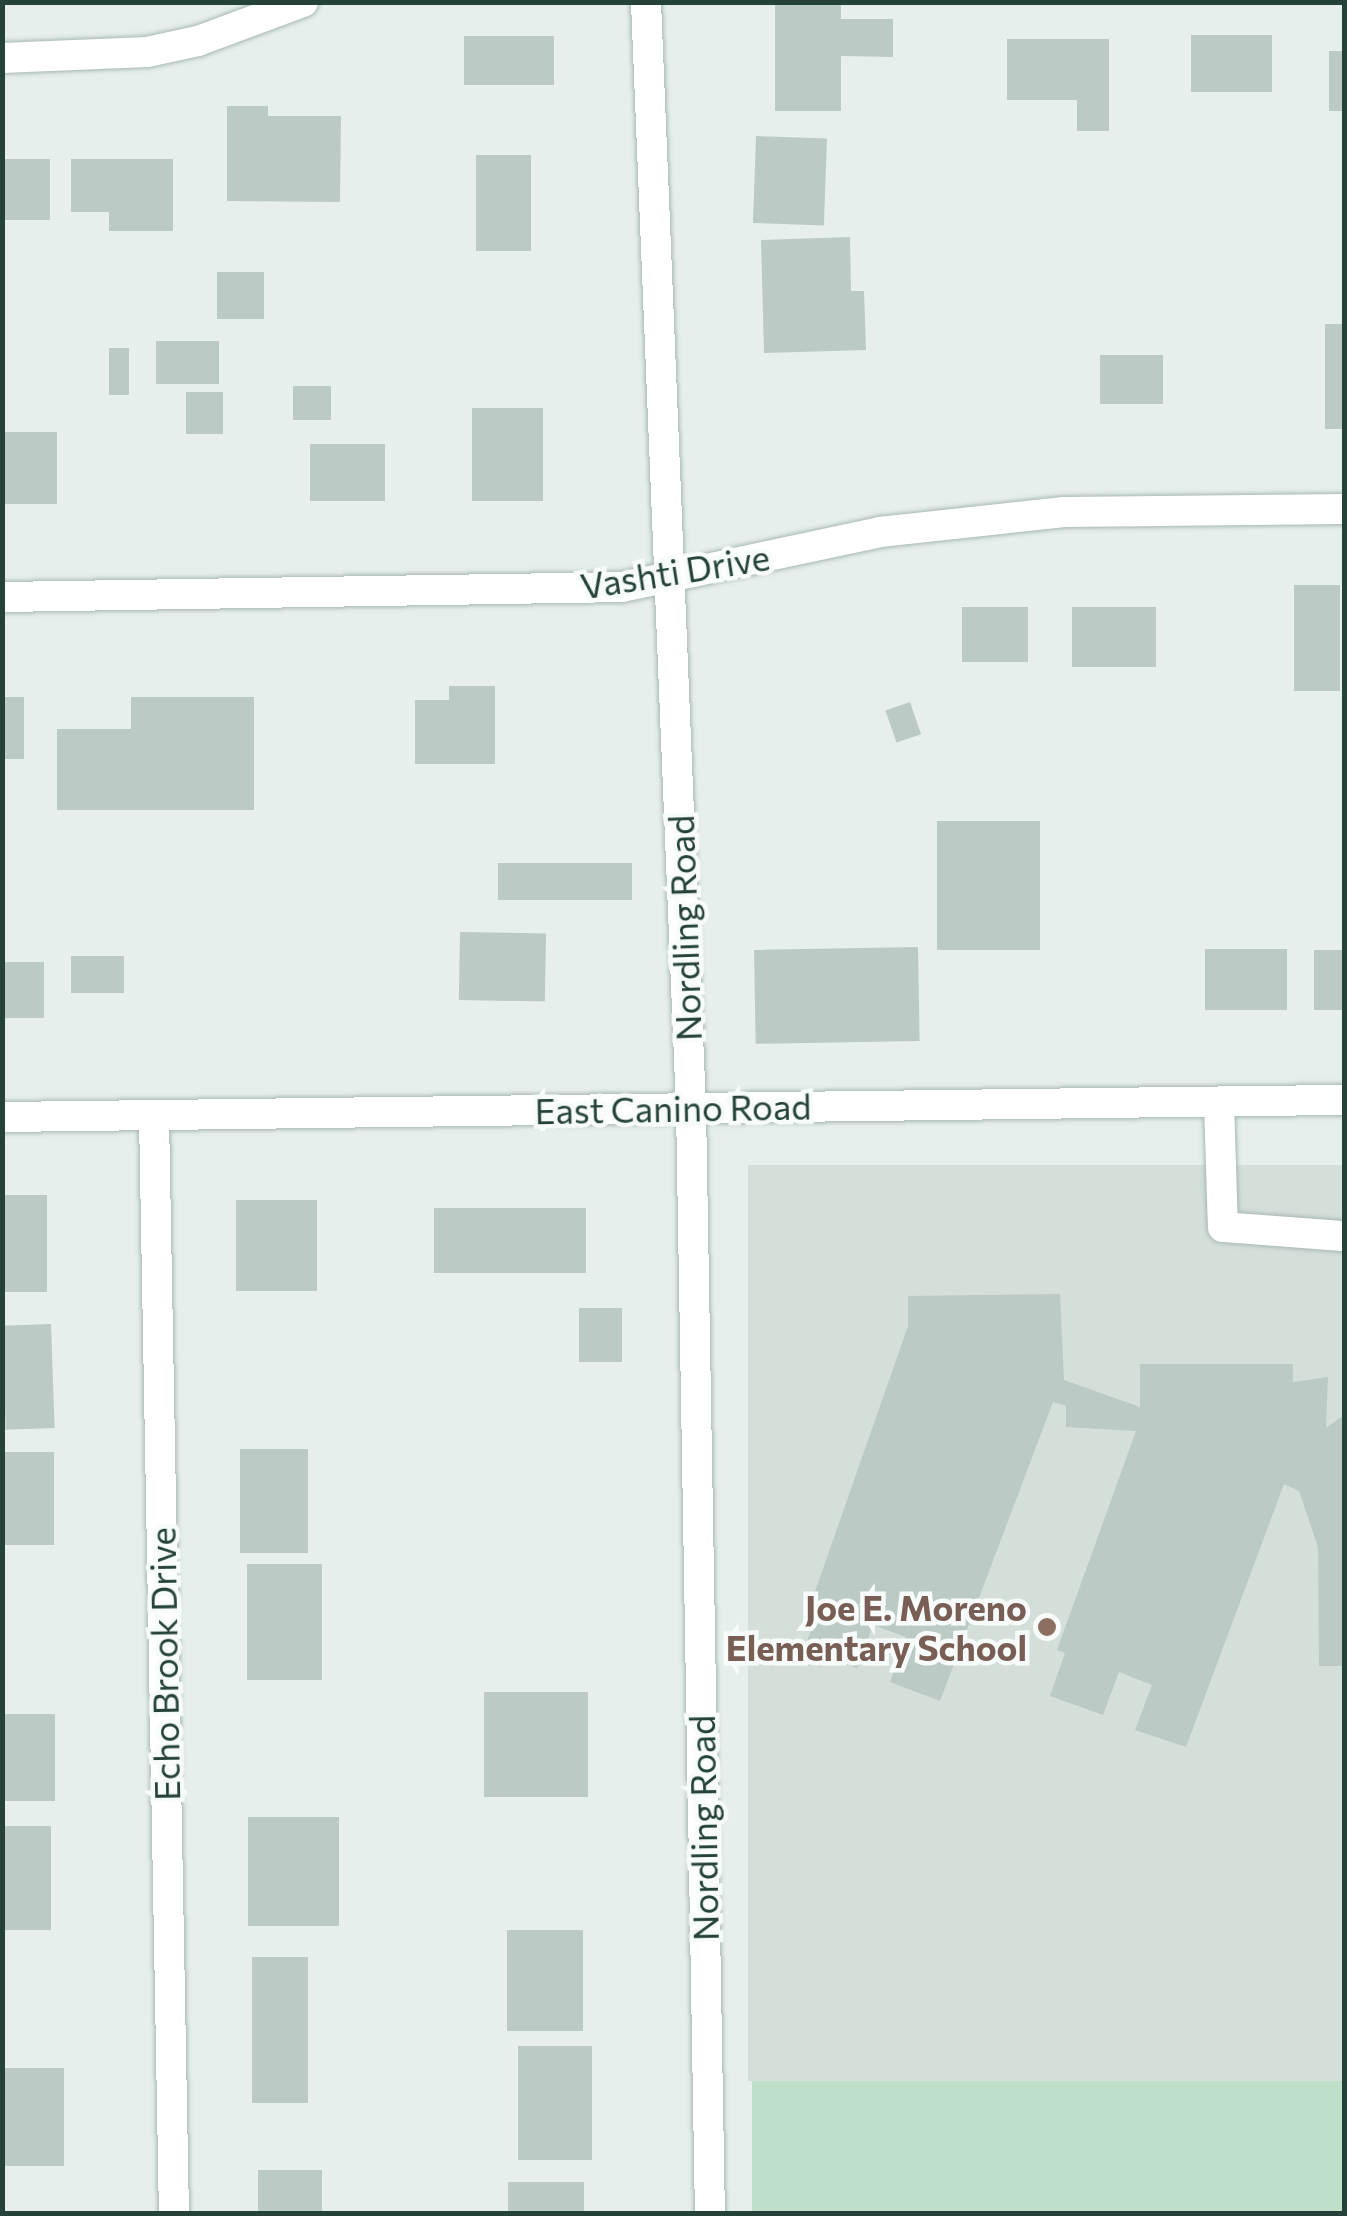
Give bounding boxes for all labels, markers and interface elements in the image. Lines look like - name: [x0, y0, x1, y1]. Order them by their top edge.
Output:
- street label: Vashti Drive: [577, 535, 773, 607]
- street label: Nordling Road: [659, 814, 709, 1042]
- street label: East Canino Road: [534, 1085, 812, 1131]
- street label: Echo Brook Drive: [141, 1527, 187, 1801]
- place label: Joe E. Moreno Elementary School: [726, 1586, 1027, 1668]
- marker: Joe E. Moreno Elementary School: [1036, 1616, 1058, 1638]
- street label: Nordling Road: [680, 1715, 726, 1941]

